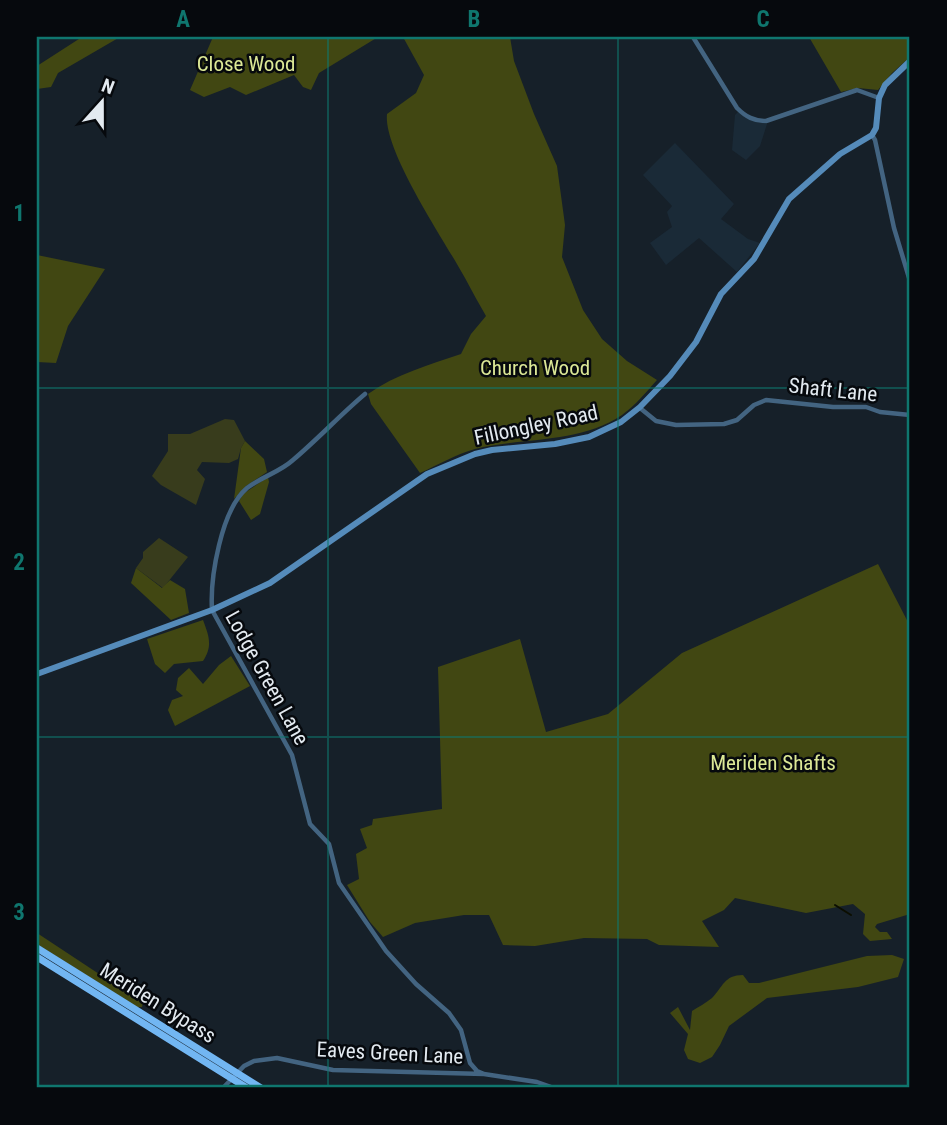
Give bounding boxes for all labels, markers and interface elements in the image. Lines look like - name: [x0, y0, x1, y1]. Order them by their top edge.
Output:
- text: A: [176, 6, 190, 33]
- text: B: [468, 6, 480, 33]
- text: C: [756, 6, 770, 33]
- park label: Close Wood: [197, 52, 295, 76]
- north arrow: [66, 66, 136, 136]
- text: N: [98, 74, 117, 99]
- text: 1: [13, 200, 25, 227]
- park label: Church Wood: [480, 356, 590, 380]
- street label: Shaft Lane: [788, 373, 879, 407]
- street label: Fillongley Road: [472, 400, 600, 450]
- text: 2: [13, 549, 25, 576]
- street label: Lodge Green Lane: [220, 607, 314, 749]
- park label: Meriden Shafts: [710, 751, 836, 775]
- text: 3: [13, 899, 25, 926]
- street label: Meriden Bypass: [96, 958, 220, 1048]
- street label: Eaves Green Lane: [316, 1037, 464, 1069]

